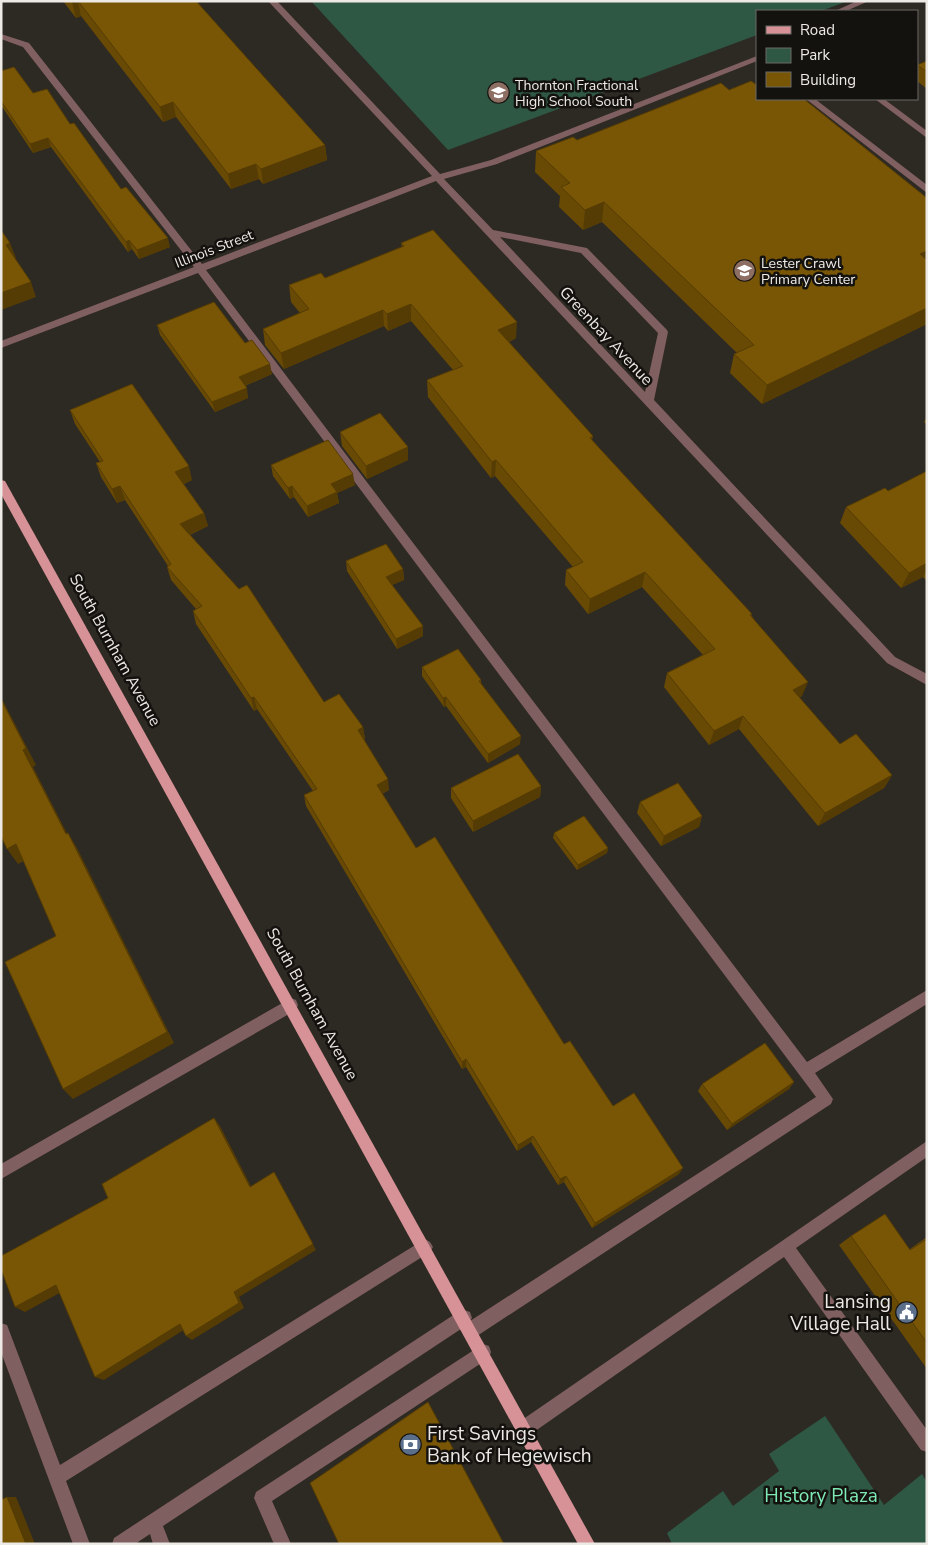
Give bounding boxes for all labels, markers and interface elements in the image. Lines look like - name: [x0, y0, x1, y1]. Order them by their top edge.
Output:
- legend: [756, 10, 918, 100]
- text: Road: [800, 20, 835, 40]
- text: Park: [800, 45, 830, 65]
- text: Building: [800, 70, 856, 90]
- place label: Thornton Fractional High School South: [515, 76, 639, 111]
- school or university icon: Thornton Fractional High School South: [487, 81, 511, 105]
- street label: Illinois Street: [172, 225, 256, 273]
- place label: Lester Crawl Primary Center: [761, 254, 855, 289]
- school or university icon: Lester Crawl Primary Center: [733, 259, 757, 283]
- street label: Greenbay Avenue: [554, 282, 658, 390]
- street label: South Burnham Avenue: [64, 570, 166, 730]
- street label: South Burnham Avenue: [261, 924, 363, 1084]
- place label: Lansing Village Hall: [789, 1289, 891, 1337]
- public building icon: Lansing Village Hall: [895, 1301, 919, 1325]
- place label: First Savings Bank of Hegewisch: [427, 1421, 592, 1469]
- bank icon: First Savings Bank of Hegewisch: [399, 1433, 423, 1457]
- park label: History Plaza: [764, 1483, 878, 1509]

